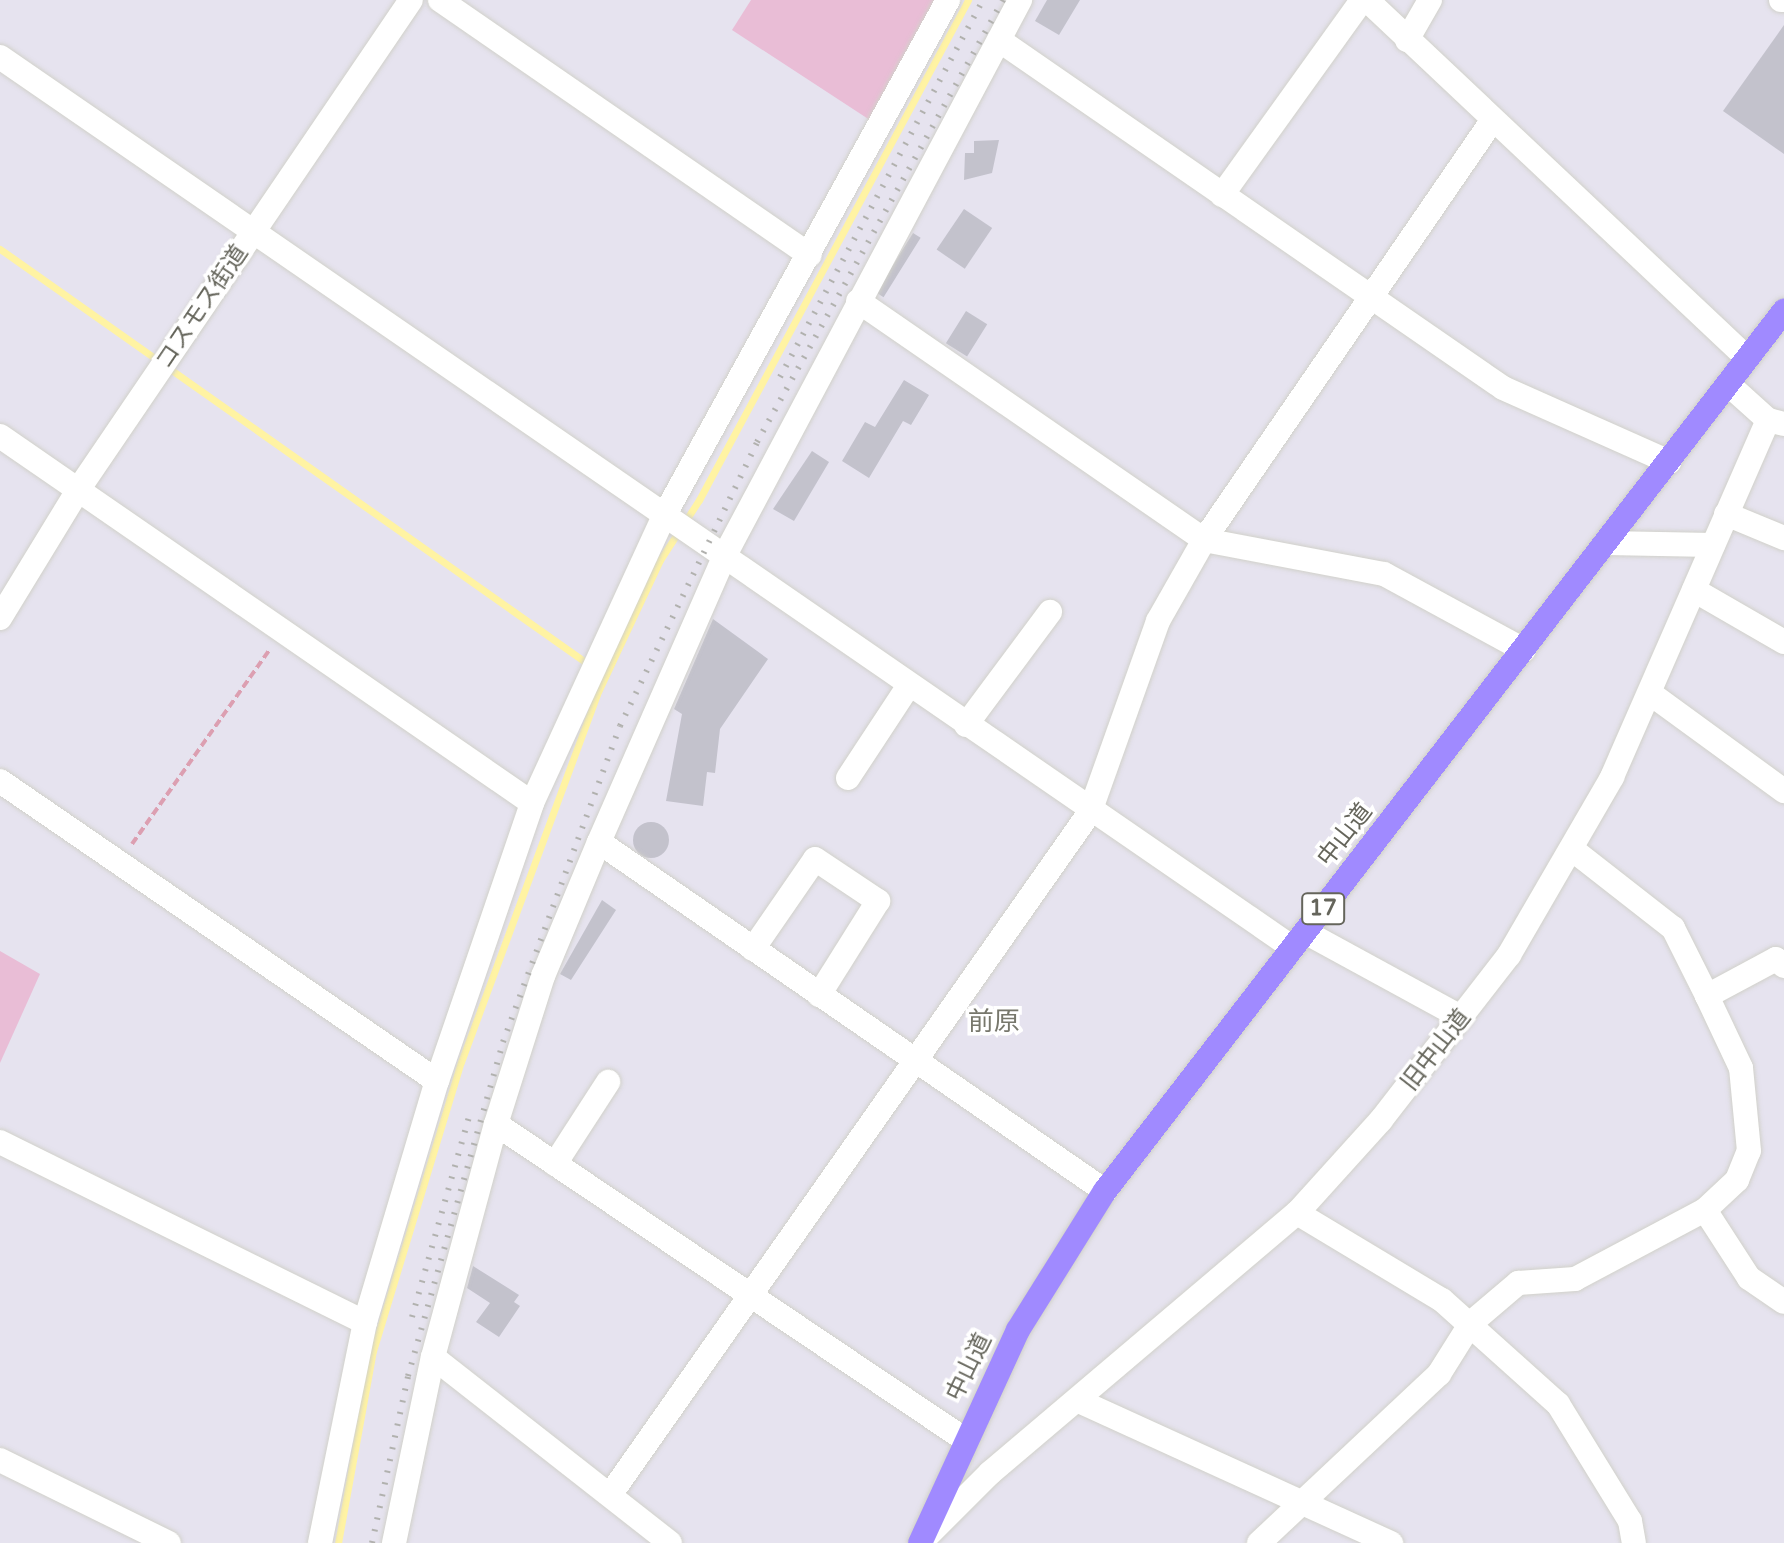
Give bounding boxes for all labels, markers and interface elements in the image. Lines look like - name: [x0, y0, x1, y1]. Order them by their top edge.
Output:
- street label: コスモス街道: [150, 239, 254, 375]
- street label: 中山道: [1311, 798, 1379, 872]
- road number: 17: [1301, 891, 1345, 927]
- street label: 旧中山道: [1395, 1003, 1477, 1097]
- district label: 前原: [968, 1006, 1020, 1038]
- street label: 中山道: [940, 1328, 998, 1406]

